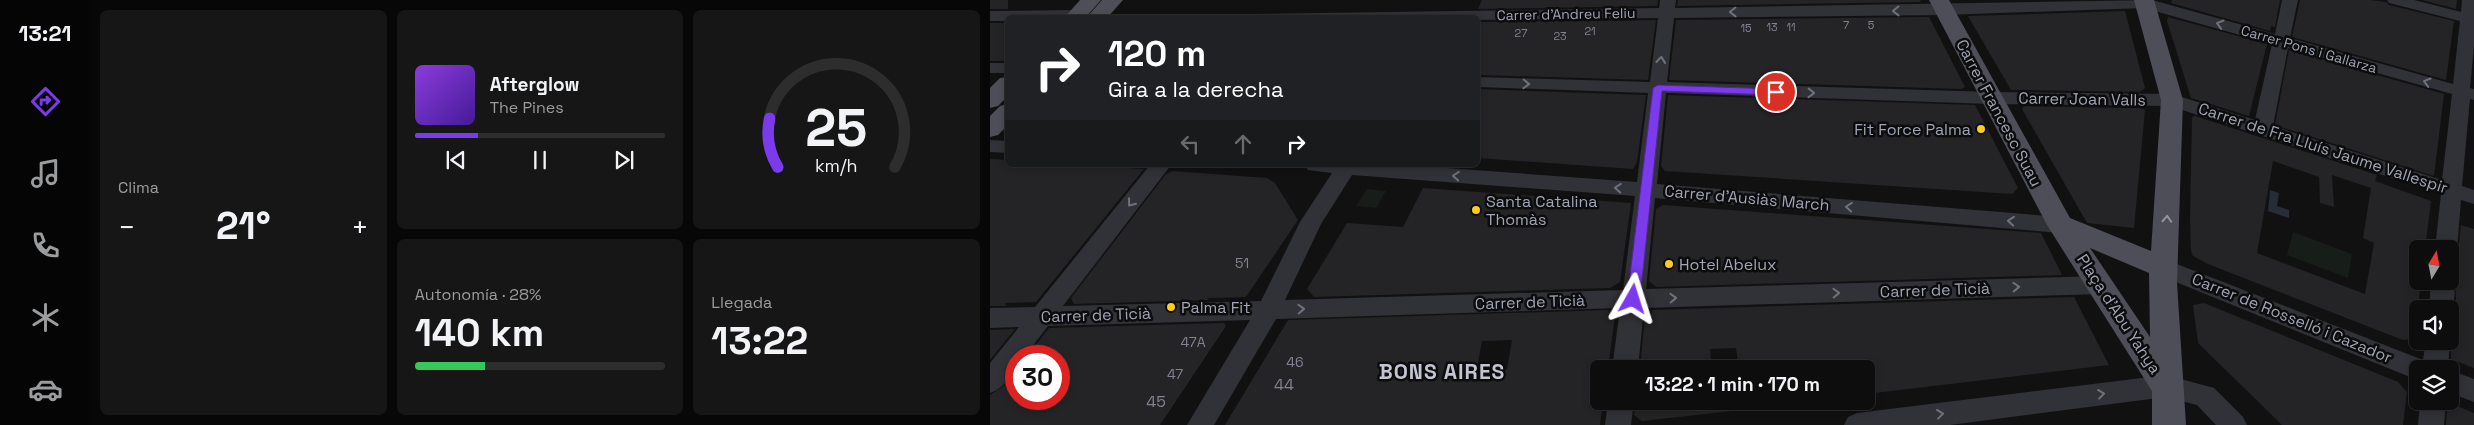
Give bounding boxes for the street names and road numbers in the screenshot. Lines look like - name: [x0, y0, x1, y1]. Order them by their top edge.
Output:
- street label: Carrer d'Andreu Feliu: [1496, 4, 1636, 24]
- street label: Carrer Pons i Gallarza: [2239, 21, 2379, 77]
- street label: Carrer Francesc Suau: [1951, 36, 2047, 190]
- street label: Carrer Joan Valls: [2018, 87, 2146, 111]
- street label: Carrer de Fra Lluís Jaume Vallespir: [2196, 98, 2450, 198]
- street label: Carrer d'Ausiàs March: [1663, 180, 1831, 216]
- street label: Plaça d'Abu Yahya: [2072, 250, 2166, 378]
- street label: Carrer de Rosselló i Cazador: [2189, 268, 2395, 368]
- street label: Carrer de Ticià: [1880, 278, 1990, 302]
- street label: Carrer de Ticià: [1475, 290, 1585, 314]
- street label: Carrer de Ticià: [1041, 303, 1151, 327]

